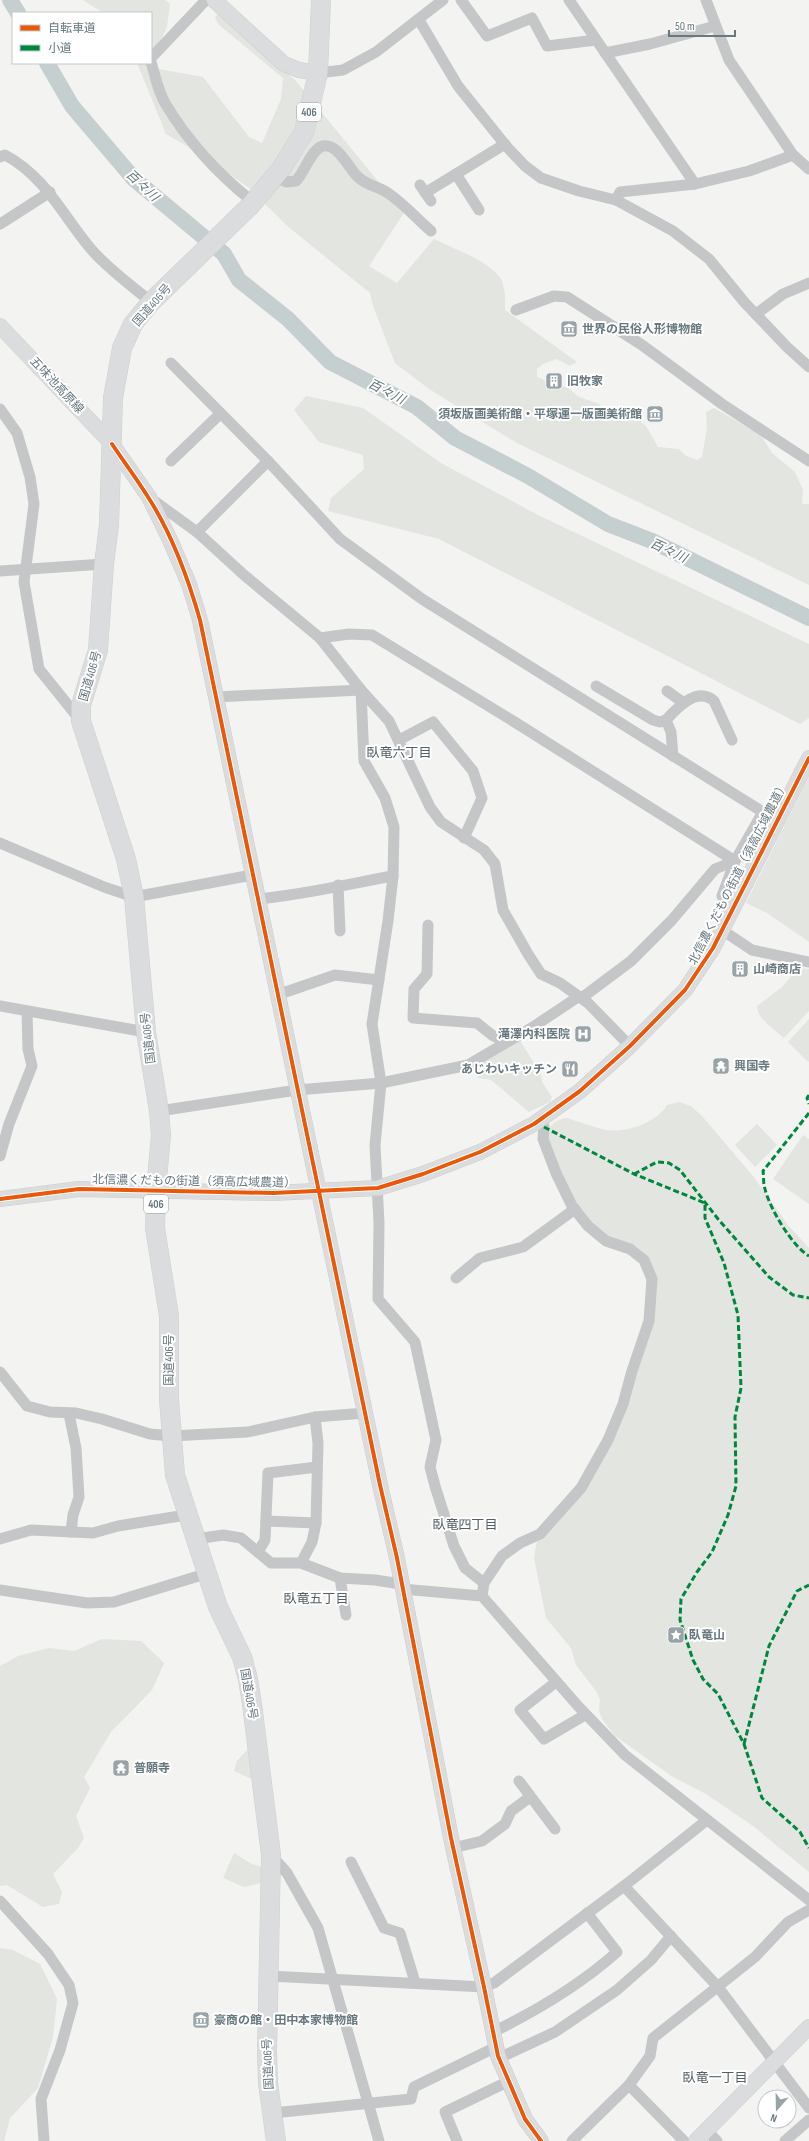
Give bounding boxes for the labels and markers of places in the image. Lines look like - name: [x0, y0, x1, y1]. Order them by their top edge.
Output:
- museum icon: 世界の民俗人形博物館: [559, 319, 579, 339]
- place label: 世界の民俗人形博物館: [582, 322, 702, 337]
- building icon: 旧牧家: [544, 371, 564, 391]
- place label: 旧牧家: [567, 374, 603, 389]
- museum icon: 須坂版画美術館・平塚運一版画美術館: [645, 404, 665, 424]
- place label: 須坂版画美術館・平塚運一版画美術館: [438, 407, 642, 422]
- building icon: 山崎商店: [730, 959, 750, 979]
- place label: 山崎商店: [753, 962, 801, 977]
- hospital icon: 滝澤内科医院: [573, 1024, 593, 1044]
- place label: 滝澤内科医院: [498, 1027, 570, 1042]
- temple icon: 興国寺: [711, 1056, 731, 1076]
- restaurant icon: あじわいキッチン: [560, 1059, 580, 1079]
- place label: 興国寺: [734, 1059, 770, 1074]
- place label: あじわいキッチン: [461, 1062, 557, 1077]
- place icon: 臥竜山: [666, 1625, 686, 1645]
- place label: 臥竜山: [689, 1628, 725, 1643]
- temple icon: 普願寺: [111, 1758, 131, 1778]
- place label: 普願寺: [134, 1761, 170, 1776]
- museum icon: 豪商の館・田中本家博物館: [191, 2010, 211, 2030]
- place label: 豪商の館・田中本家博物館: [214, 2013, 358, 2028]

